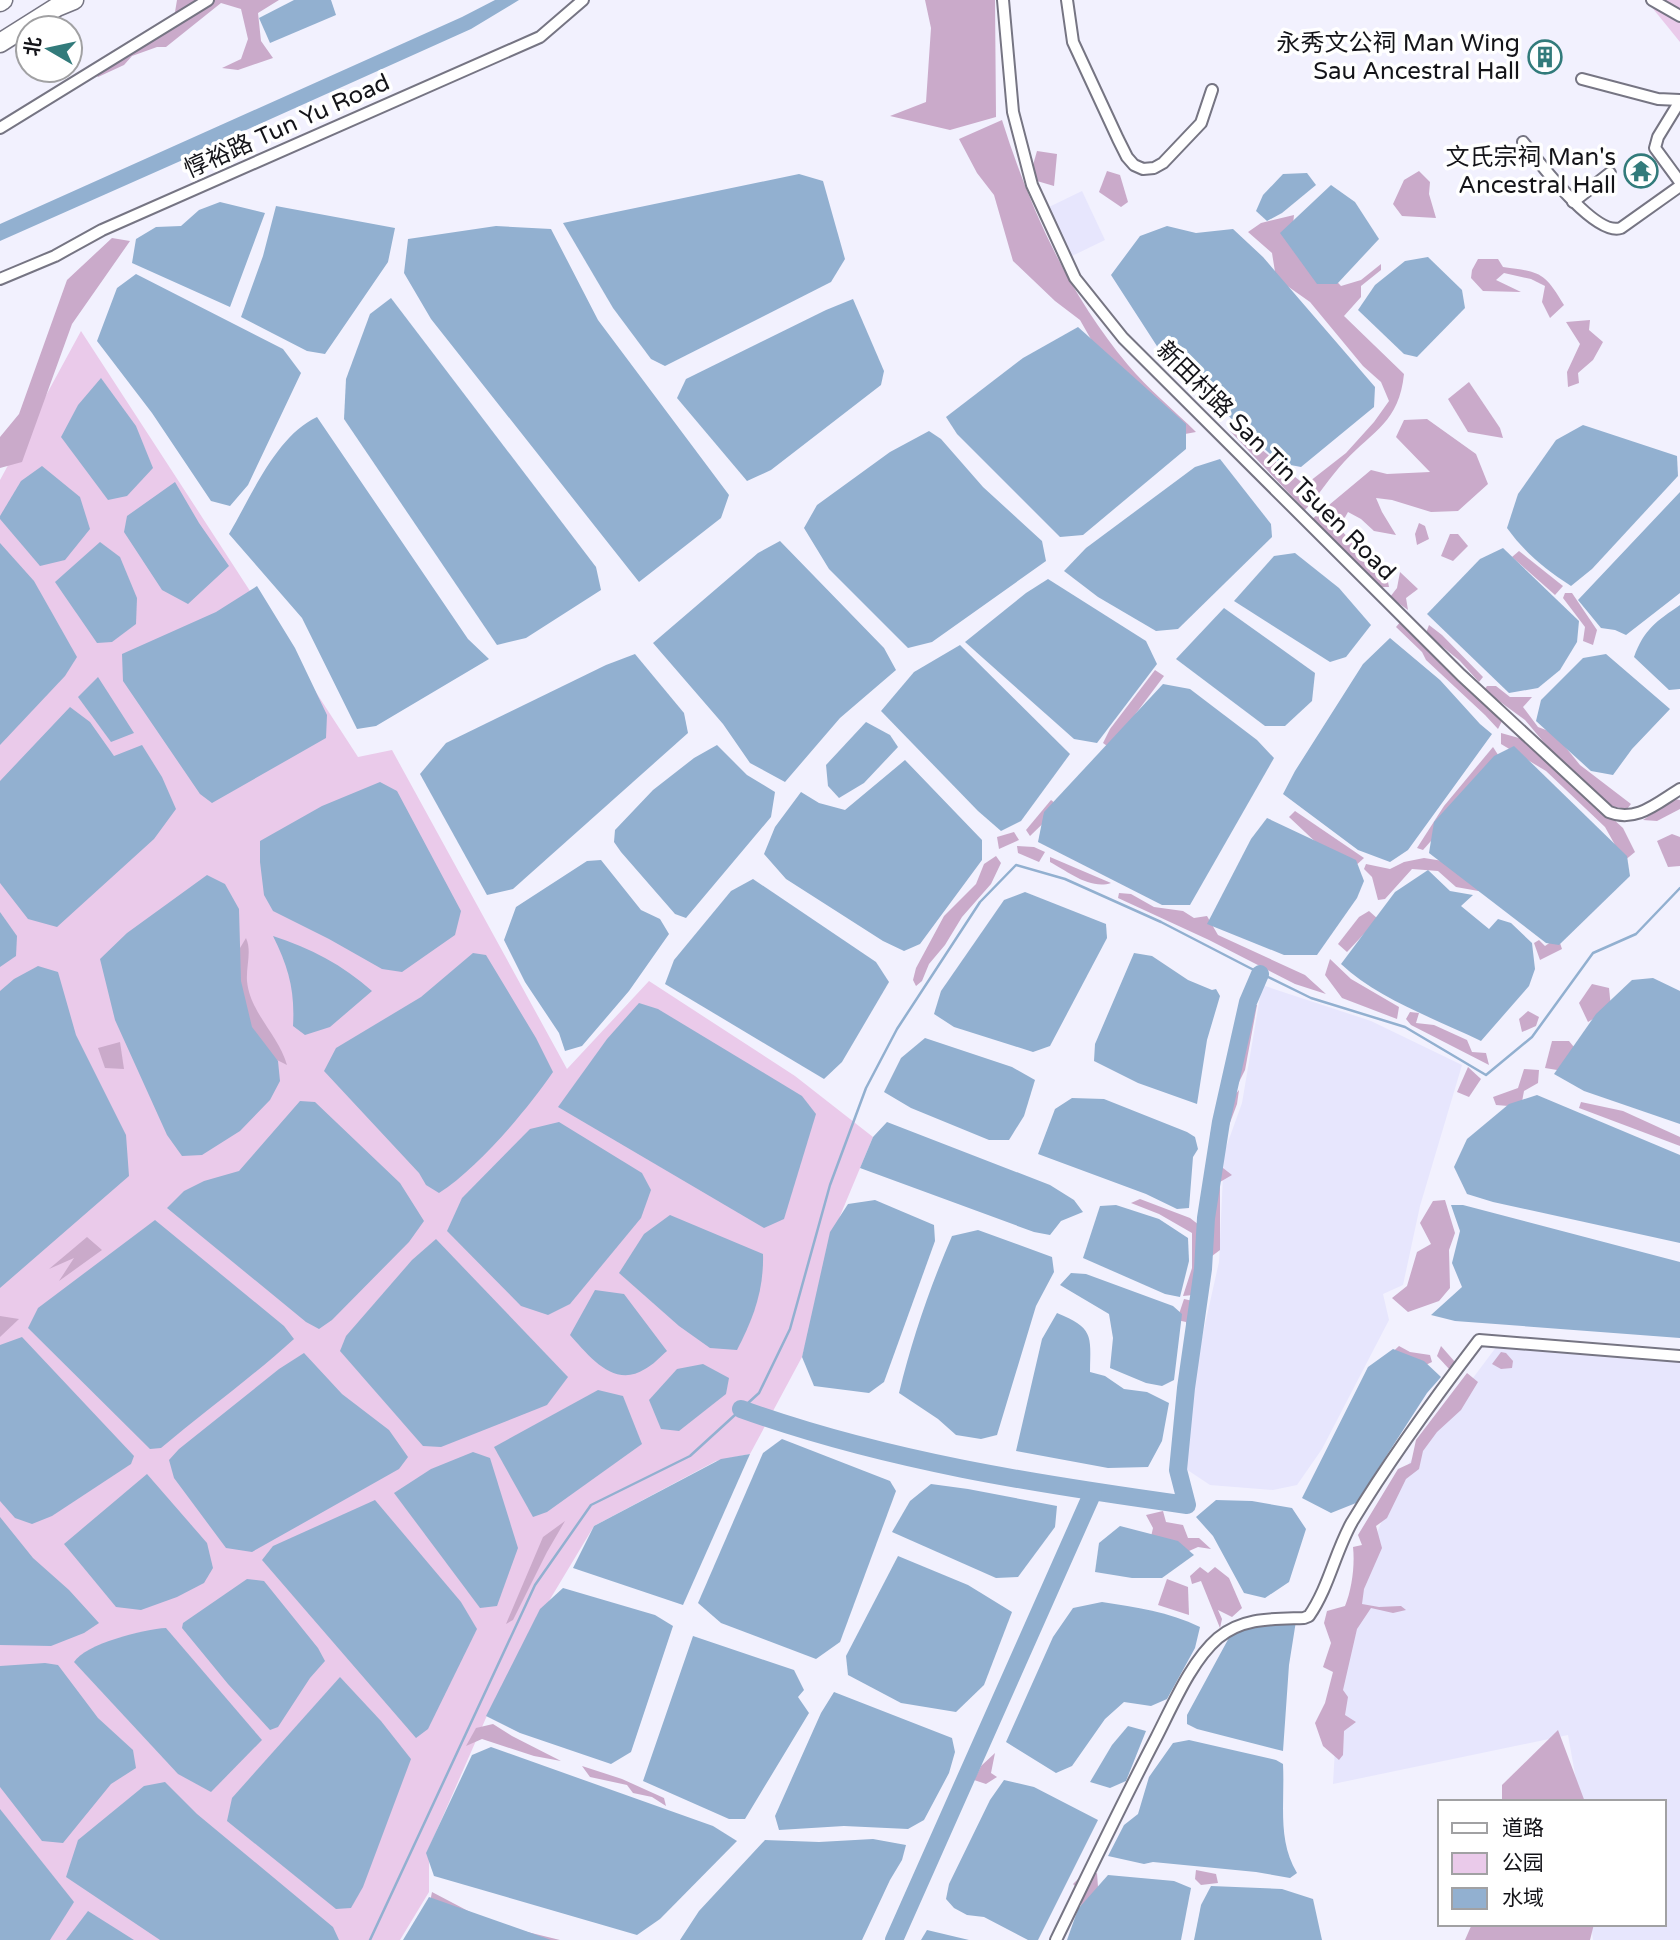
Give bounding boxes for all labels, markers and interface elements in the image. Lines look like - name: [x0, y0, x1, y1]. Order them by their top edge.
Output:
- north arrow: [14, 14, 84, 84]
- place label: 永秀文公祠 Man Wing Sau Ancestral Hall: [1276, 29, 1520, 86]
- text: 北: [21, 35, 46, 58]
- building icon: 永秀文公祠 Man Wing Sau Ancestral Hall: [1526, 38, 1564, 76]
- street label: 惇裕路 Tun Yu Road: [180, 68, 394, 184]
- place label: 文氏宗祠 Man's Ancestral Hall: [1446, 143, 1616, 200]
- temple icon: 文氏宗祠 Man's Ancestral Hall: [1622, 152, 1660, 190]
- street label: 新田村路 San Tin Tsuen Road: [1150, 335, 1402, 587]
- legend: [1438, 1800, 1666, 1926]
- text: 道路: [1502, 1816, 1544, 1841]
- text: 公园: [1502, 1851, 1544, 1876]
- text: 水域: [1502, 1886, 1544, 1911]

